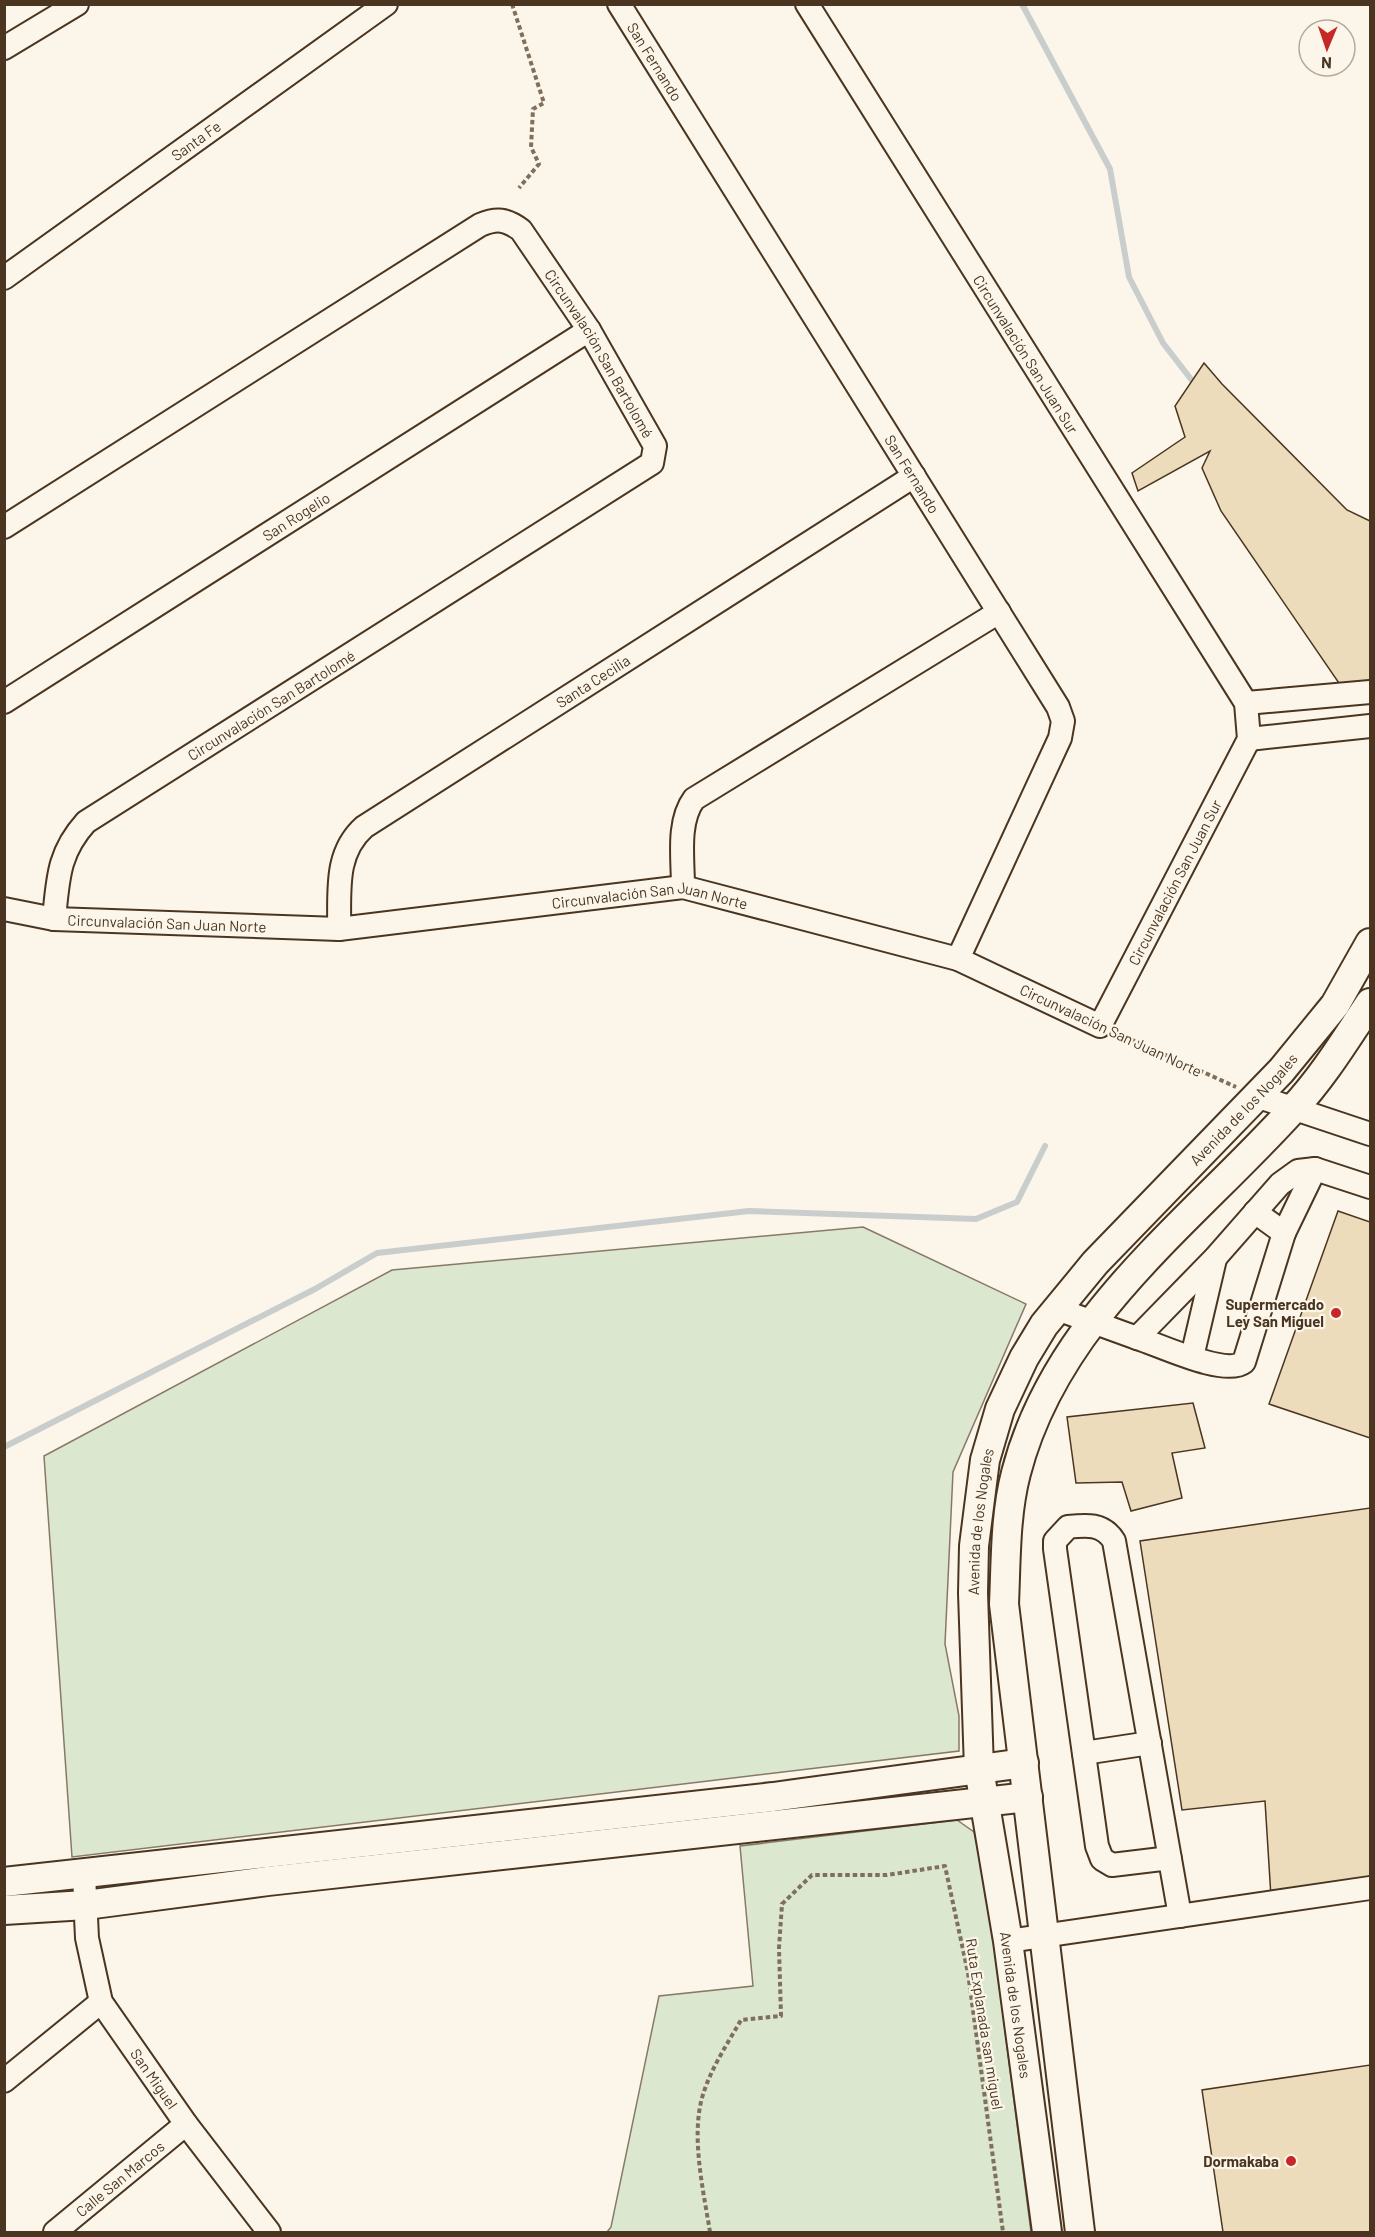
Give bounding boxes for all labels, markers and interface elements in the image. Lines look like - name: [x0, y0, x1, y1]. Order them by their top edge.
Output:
- north arrow: [1297, 18, 1357, 78]
- street label: San Fernando: [624, 19, 686, 104]
- text: N: [1321, 54, 1332, 73]
- street label: Santa Fe: [168, 117, 224, 164]
- street label: Circunvalación San Bartolomé: [541, 266, 657, 441]
- street label: Circunvalación San Juan Sur: [970, 271, 1083, 437]
- street label: San Fernando: [881, 431, 944, 516]
- street label: San Rogelio: [259, 488, 333, 544]
- street label: Circunvalación San Bartolomé: [184, 646, 358, 764]
- street label: Santa Cecilia: [552, 651, 633, 711]
- street label: Circunvalación San Juan Sur: [1124, 796, 1225, 968]
- street label: Circunvalación San Juan Norte: [551, 878, 750, 913]
- street label: Circunvalación San Juan Norte: [67, 910, 267, 935]
- street label: Circunvalación San Juan Norte: [1017, 980, 1205, 1080]
- street label: Avenida de los Nogales: [1186, 1049, 1301, 1169]
- place label: Supermercado Ley San Miguel: [1225, 1295, 1324, 1330]
- marker: Supermercado Ley San Miguel: [1329, 1306, 1343, 1320]
- street label: Avenida de los Nogales: [964, 1446, 997, 1595]
- street label: Avenida de los Nogales: [997, 1931, 1035, 2079]
- street label: Ruta Explanada san miguel: [963, 1937, 1007, 2111]
- street label: San Miguel: [127, 2045, 182, 2112]
- street label: Calle San Marcos: [72, 2137, 168, 2220]
- place label: Dormakaba: [1203, 2152, 1279, 2170]
- marker: Dormakaba: [1284, 2154, 1298, 2168]

